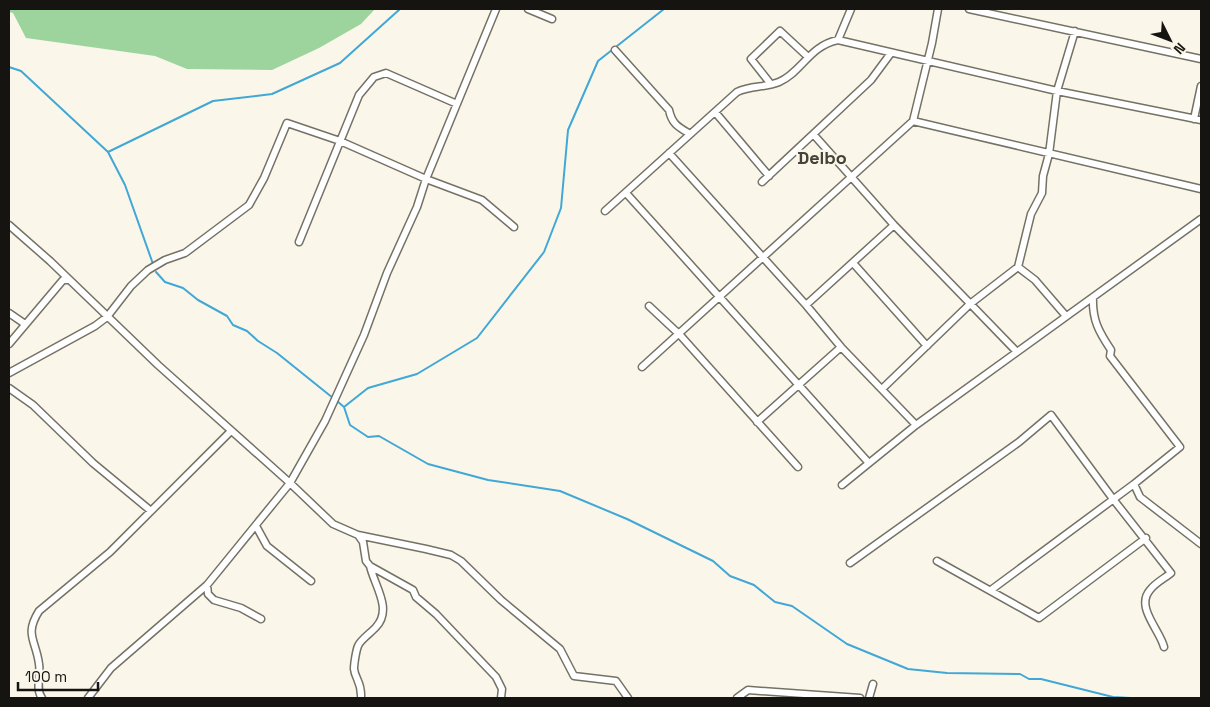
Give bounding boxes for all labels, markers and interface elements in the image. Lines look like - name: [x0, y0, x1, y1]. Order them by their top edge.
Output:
- north arrow: [1145, 15, 1195, 65]
- text: N: [1170, 39, 1189, 58]
- district label: Delbo: [797, 146, 847, 169]
- scale bar: [18, 660, 98, 692]
- text: 100 m: [25, 667, 67, 686]

